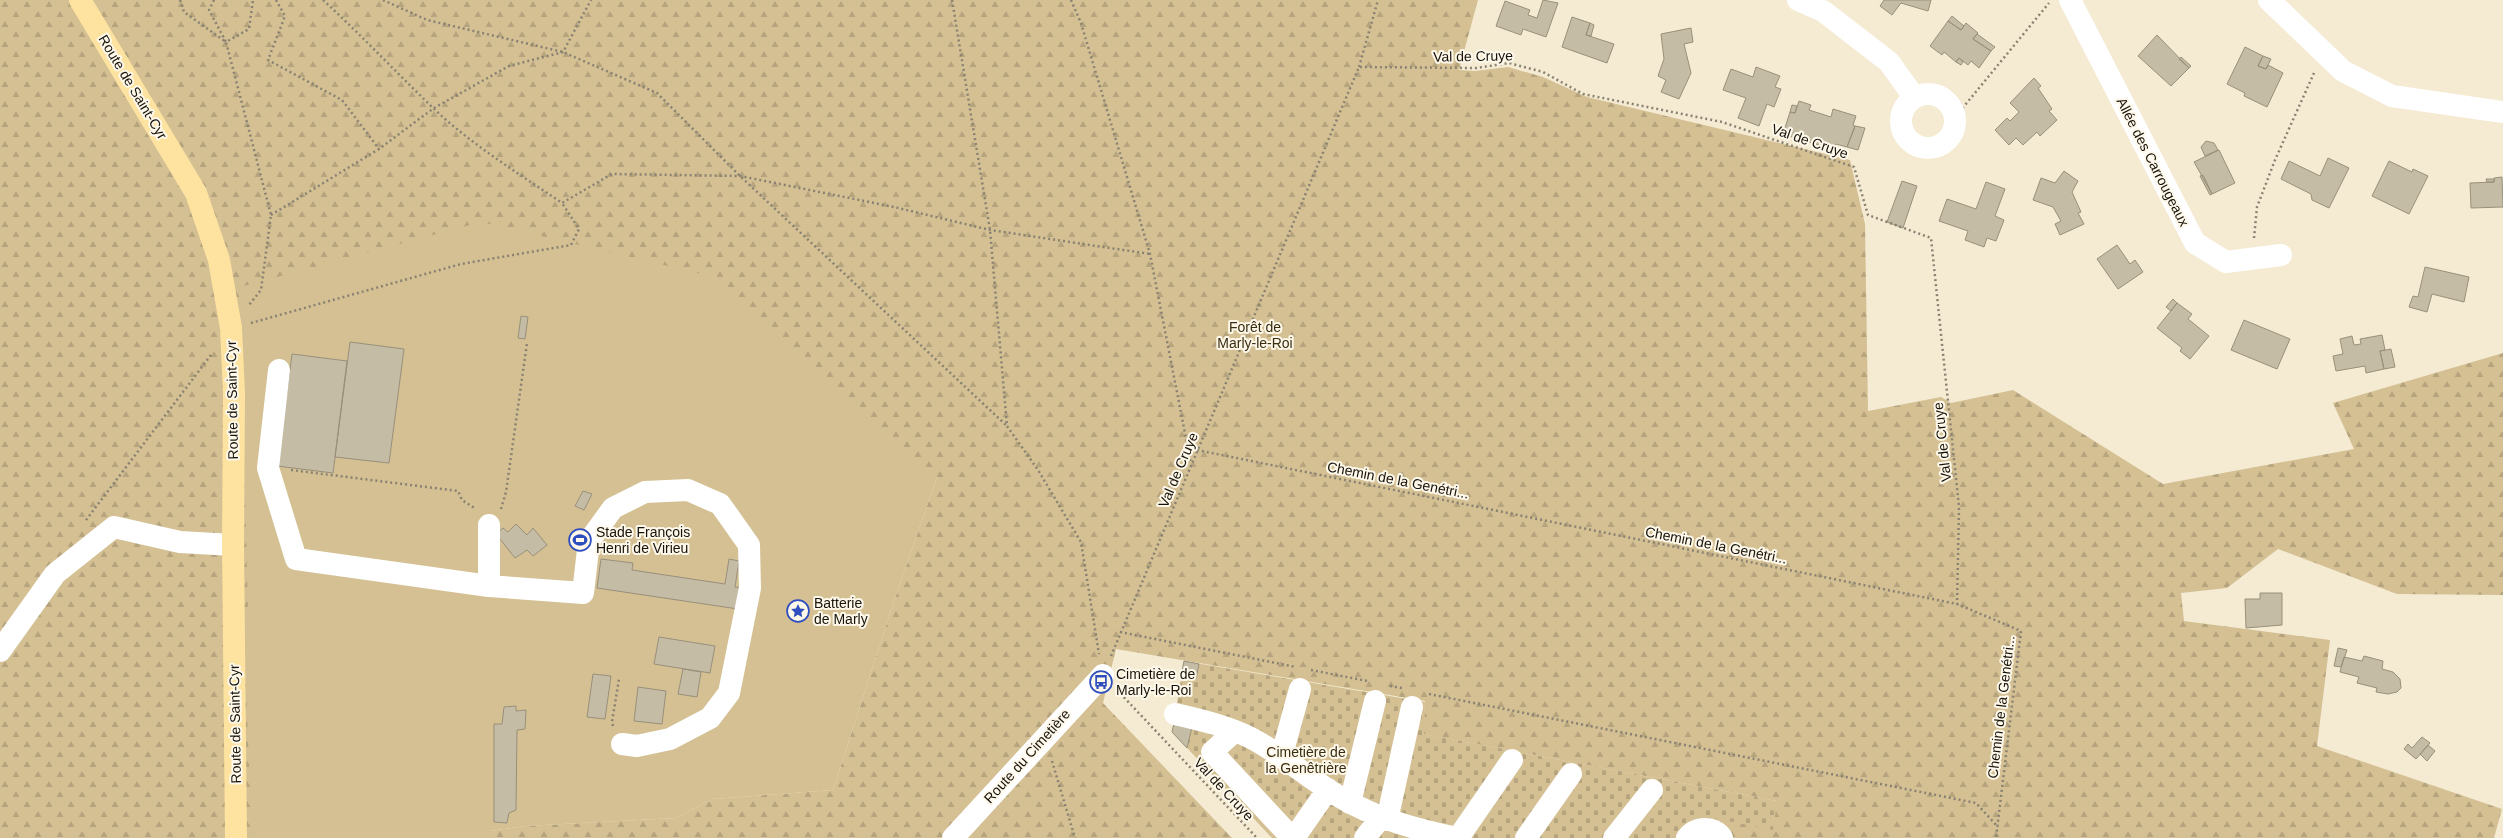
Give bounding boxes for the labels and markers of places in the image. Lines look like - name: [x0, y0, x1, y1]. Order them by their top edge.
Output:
- place label: Stade François Henri de Virieu: [596, 524, 690, 556]
- sports icon: Stade François Henri de Virieu: [567, 527, 593, 553]
- place label: Batterie de Marly: [814, 595, 868, 627]
- place icon: Batterie de Marly: [785, 598, 811, 624]
- place label: Cimetière de Marly-le-Roi: [1116, 666, 1196, 698]
- bus stop icon: Cimetière de Marly-le-Roi: [1088, 669, 1114, 695]

